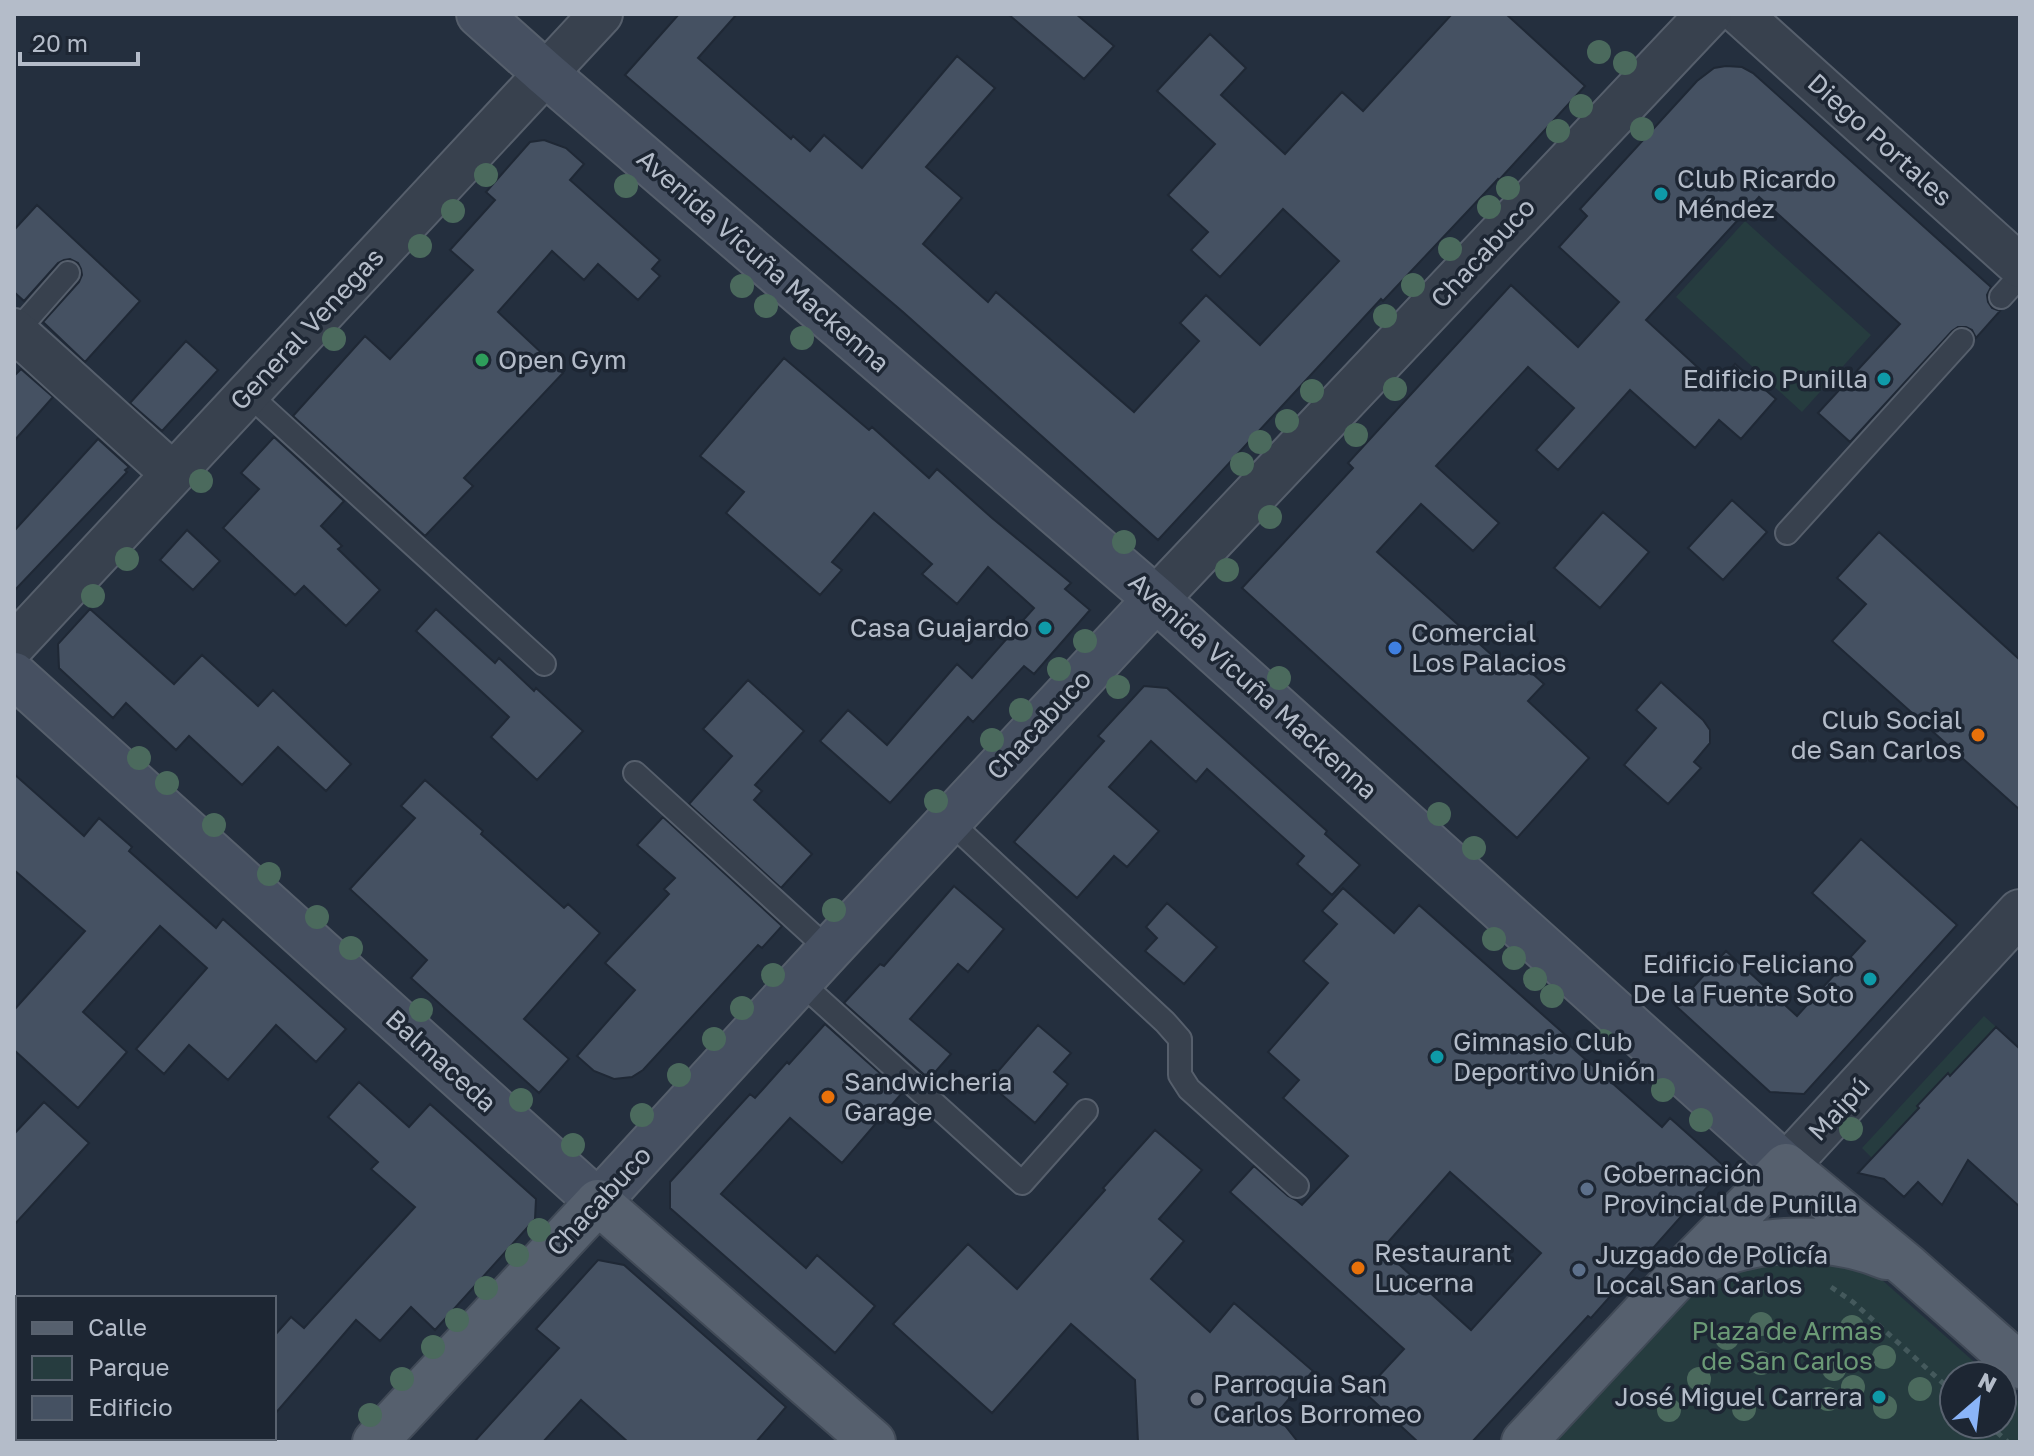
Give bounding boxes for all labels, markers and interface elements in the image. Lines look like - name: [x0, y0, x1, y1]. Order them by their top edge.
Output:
- scale bar: [20, 16, 138, 66]
- text: 20 m: [32, 28, 88, 57]
- street label: Diego Portales: [1802, 67, 1959, 213]
- street label: Avenida Vicuña Mackenna: [631, 143, 896, 379]
- place label: Club Ricardo Méndez: [1677, 163, 1836, 224]
- marker: Club Ricardo Méndez: [1652, 185, 1670, 203]
- street label: Chacabuco: [1424, 191, 1541, 314]
- street label: General Venegas: [224, 241, 390, 416]
- place label: Open Gym: [498, 344, 627, 375]
- marker: Open Gym: [473, 351, 491, 369]
- place label: Edificio Punilla: [1683, 363, 1868, 394]
- marker: Edificio Punilla: [1875, 370, 1893, 388]
- street label: Avenida Vicuña Mackenna: [1123, 566, 1384, 805]
- place label: Casa Guajardo: [850, 612, 1029, 643]
- place label: Comercial Los Palacios: [1411, 617, 1566, 678]
- marker: Casa Guajardo: [1036, 619, 1054, 637]
- marker: Comercial Los Palacios: [1386, 639, 1404, 657]
- street label: Chacabuco: [980, 663, 1097, 786]
- place label: Club Social de San Carlos: [1791, 704, 1962, 765]
- marker: Club Social de San Carlos: [1969, 726, 1987, 744]
- place label: Edificio Feliciano De la Fuente Soto: [1632, 948, 1854, 1009]
- marker: Edificio Feliciano De la Fuente Soto: [1861, 970, 1879, 988]
- street label: Balmaceda: [380, 1003, 503, 1118]
- place label: Gimnasio Club Deportivo Unión: [1453, 1026, 1656, 1087]
- marker: Gimnasio Club Deportivo Unión: [1428, 1048, 1446, 1066]
- place label: Sandwicheria Garage: [844, 1066, 1012, 1127]
- street label: Maipú: [1801, 1070, 1876, 1147]
- marker: Sandwicheria Garage: [819, 1088, 837, 1106]
- street label: Chacabuco: [540, 1139, 657, 1262]
- place label: Gobernación Provincial de Punilla: [1603, 1158, 1858, 1219]
- marker: Gobernación Provincial de Punilla: [1578, 1180, 1596, 1198]
- place label: Restaurant Lucerna: [1374, 1237, 1512, 1298]
- place label: Juzgado de Policía Local San Carlos: [1595, 1239, 1828, 1300]
- marker: Restaurant Lucerna: [1349, 1259, 1367, 1277]
- marker: Juzgado de Policía Local San Carlos: [1570, 1261, 1588, 1279]
- legend: [16, 1296, 276, 1440]
- text: Calle: [88, 1312, 147, 1341]
- park label: Plaza de Armas de San Carlos: [1691, 1315, 1883, 1376]
- text: Parque: [88, 1352, 169, 1381]
- north arrow: [1938, 1360, 2018, 1440]
- text: N: [1974, 1366, 2001, 1398]
- place label: Parroquia San Carlos Borromeo: [1213, 1368, 1422, 1429]
- place label: José Miguel Carrera: [1615, 1381, 1863, 1412]
- marker: José Miguel Carrera: [1870, 1388, 1888, 1406]
- marker: Parroquia San Carlos Borromeo: [1188, 1390, 1206, 1408]
- text: Edificio: [88, 1392, 173, 1421]

